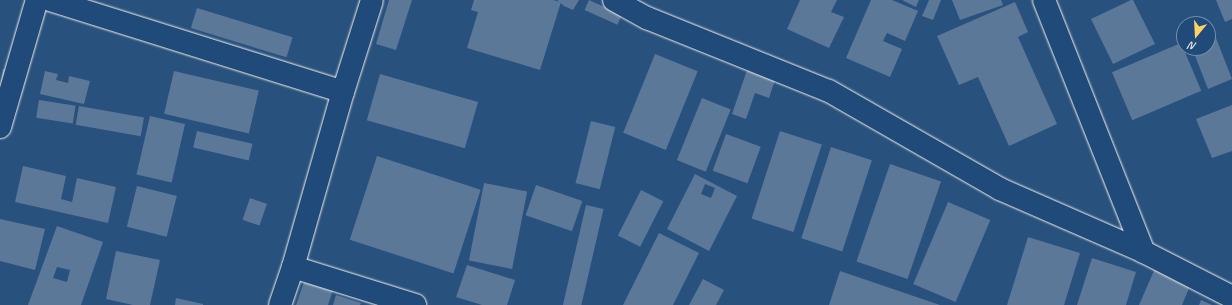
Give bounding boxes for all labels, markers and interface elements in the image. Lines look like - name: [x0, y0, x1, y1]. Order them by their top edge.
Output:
- north arrow: [1176, 16, 1216, 56]
- text: N: [1187, 39, 1198, 54]

